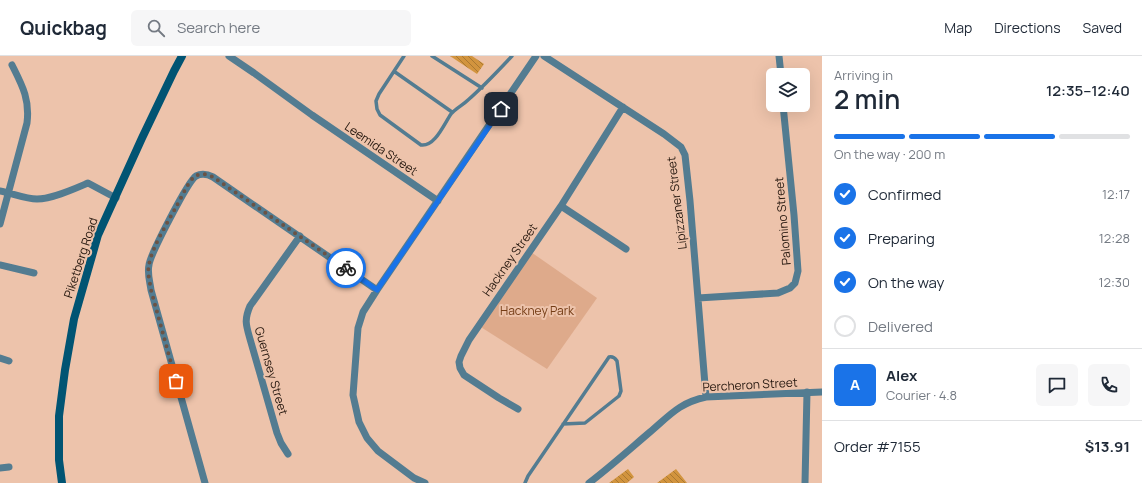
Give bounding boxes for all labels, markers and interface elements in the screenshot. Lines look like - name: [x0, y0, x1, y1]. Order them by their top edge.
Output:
- search box: [131, 10, 411, 46]
- text: Quickbag: [20, 15, 107, 41]
- icon: search: [145, 17, 167, 39]
- text: Search here: [177, 17, 260, 38]
- text: Map: [944, 18, 972, 37]
- text: Directions: [994, 18, 1061, 37]
- text: Saved: [1083, 18, 1122, 37]
- text: Arriving in: [834, 66, 893, 84]
- map controls: [766, 68, 810, 112]
- button: layers: [766, 68, 810, 112]
- text: 12:35–12:40: [1046, 80, 1130, 101]
- text: 2 min: [834, 81, 900, 117]
- pin: [484, 92, 518, 126]
- icon: home: [490, 98, 512, 120]
- street label: Leemida Street: [342, 118, 421, 179]
- text: On the way · 200 m: [834, 145, 945, 163]
- street label: Lipizzaner Street: [662, 155, 691, 251]
- street label: Palomino Street: [770, 176, 795, 266]
- icon: check: [834, 183, 856, 205]
- text: Confirmed: [868, 184, 941, 205]
- text: 12:17: [1102, 185, 1130, 203]
- street label: Piketberg Road: [59, 215, 102, 300]
- street label: Hackney Street: [478, 220, 541, 300]
- icon: check: [834, 227, 856, 249]
- text: Preparing: [868, 228, 935, 249]
- text: 12:28: [1099, 229, 1130, 247]
- courier: [326, 248, 366, 288]
- icon: bike: [335, 257, 357, 279]
- icon: check: [834, 271, 856, 293]
- text: On the way: [868, 272, 944, 293]
- text: 12:30: [1099, 273, 1130, 291]
- park label: Hackney Park: [500, 302, 575, 319]
- text: Delivered: [868, 316, 933, 337]
- street label: Guernsey Street: [251, 325, 292, 417]
- pin: [159, 364, 193, 398]
- button: chat: [1036, 364, 1078, 406]
- button: phone: [1088, 364, 1130, 406]
- text: Alex: [886, 365, 917, 386]
- icon: bag: [165, 370, 187, 392]
- street label: Percheron Street: [702, 374, 798, 395]
- text: A: [850, 374, 860, 395]
- text: Courier · 4.8: [886, 386, 957, 404]
- text: Order #7155: [834, 436, 921, 457]
- text: $13.91: [1085, 436, 1130, 457]

